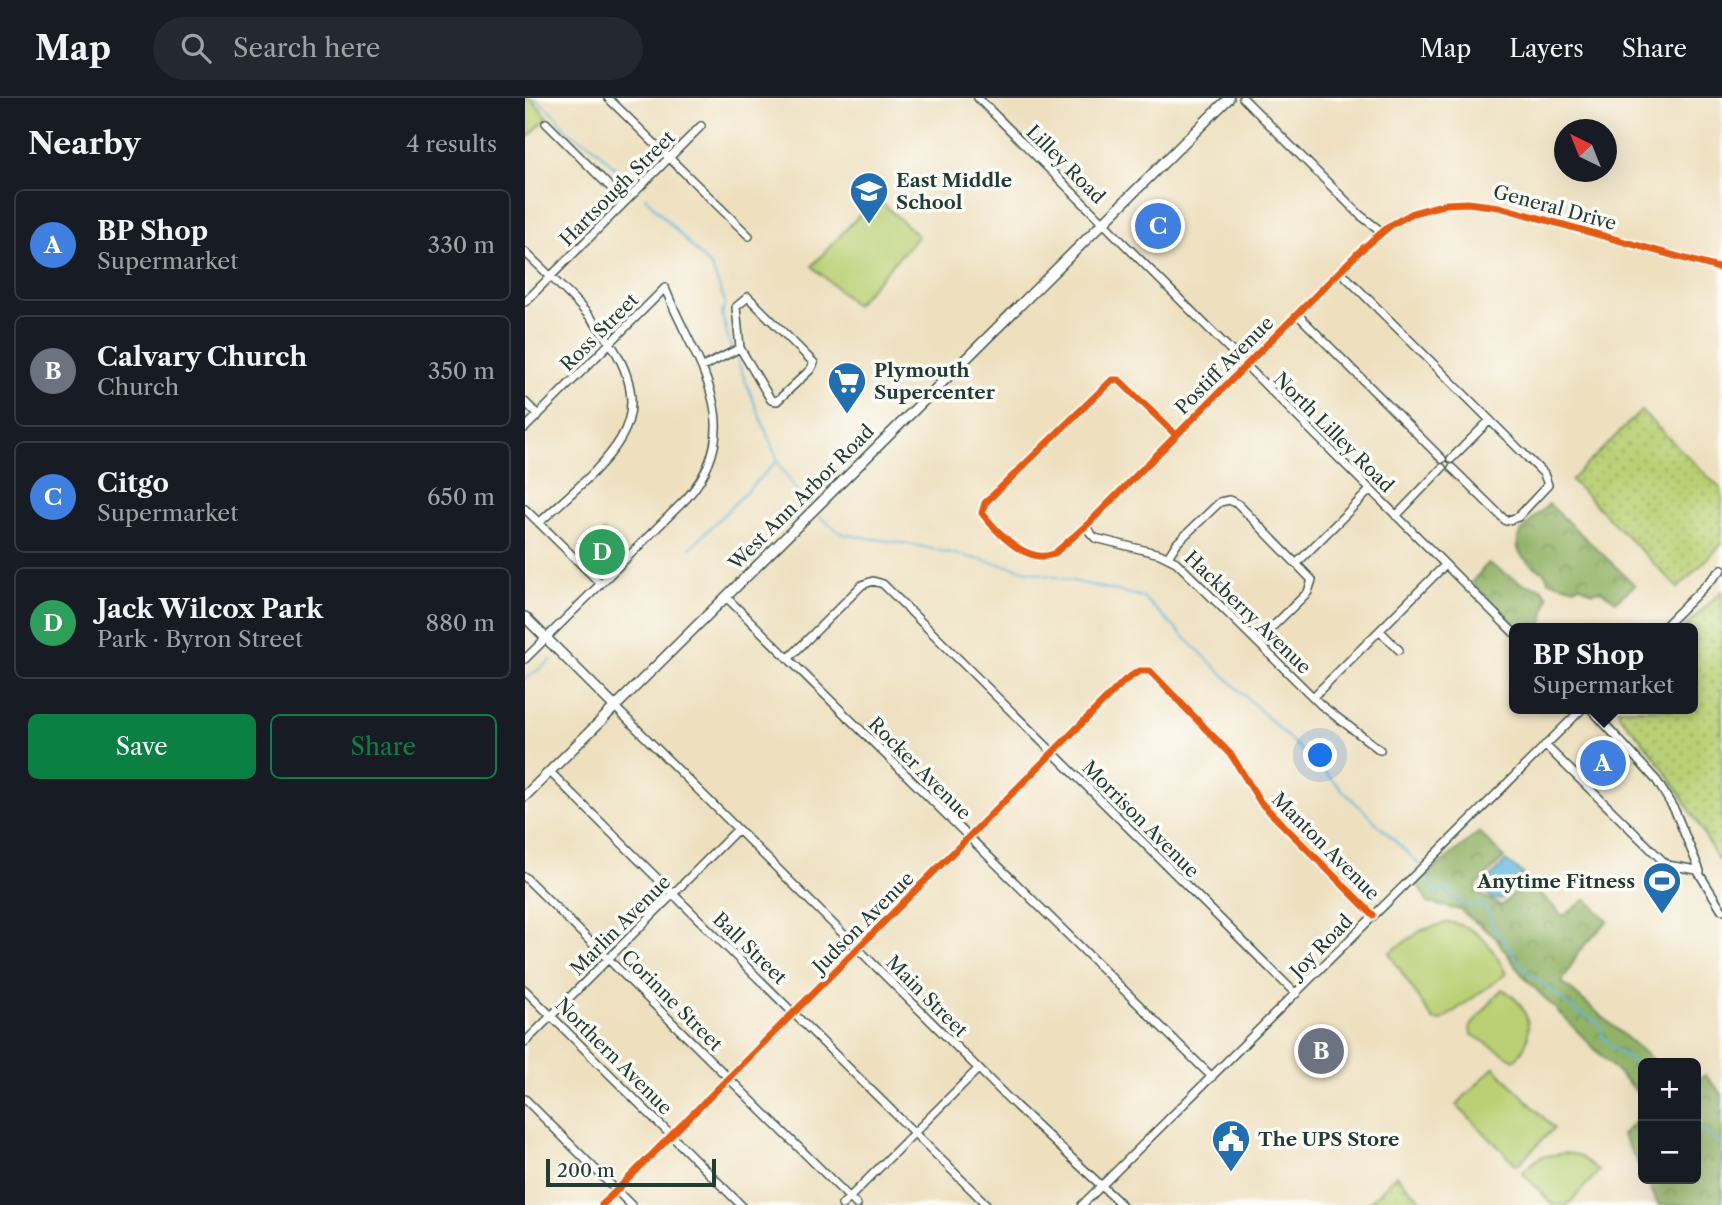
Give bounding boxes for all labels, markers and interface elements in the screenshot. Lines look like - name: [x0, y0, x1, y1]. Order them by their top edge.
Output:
- search box: [153, 17, 643, 80]
- text: Map: [35, 28, 111, 69]
- icon: search: [177, 29, 215, 67]
- text: Search here: [233, 32, 380, 64]
- text: Map: [1420, 34, 1471, 63]
- text: Layers: [1509, 34, 1584, 63]
- text: Share: [1622, 34, 1687, 63]
- north arrow: [1554, 119, 1617, 182]
- street label: Lilley Road: [1022, 120, 1110, 209]
- text: Nearby: [28, 125, 141, 162]
- street label: Hartsough Street: [555, 126, 680, 251]
- text: 4 results: [406, 130, 497, 158]
- place label: East Middle School: [896, 169, 1012, 214]
- school or university icon: East Middle School: [848, 170, 890, 225]
- street label: General Drive: [1491, 180, 1619, 235]
- pin: C: [1135, 200, 1181, 252]
- text: BP Shop: [97, 215, 208, 247]
- text: A: [44, 231, 62, 259]
- text: 330 m: [428, 231, 495, 259]
- text: Supermarket: [97, 247, 238, 275]
- street label: Ross Street: [556, 288, 643, 376]
- street label: Postiff Avenue: [1171, 312, 1278, 419]
- text: Calvary Church: [97, 341, 307, 373]
- text: B: [44, 357, 62, 385]
- text: 350 m: [428, 357, 495, 385]
- place label: Plymouth Supercenter: [874, 359, 996, 404]
- supermarket icon: Plymouth Supercenter: [826, 360, 868, 415]
- street label: North Lilley Road: [1269, 368, 1399, 497]
- text: Church: [97, 373, 179, 401]
- street label: West Ann Arbor Road: [723, 420, 879, 576]
- text: Citgo: [97, 467, 169, 499]
- text: C: [44, 483, 62, 511]
- text: 650 m: [427, 483, 495, 511]
- text: Supermarket: [97, 499, 238, 527]
- pin: D: [579, 526, 625, 578]
- street label: Hackberry Avenue: [1180, 546, 1316, 679]
- text: Jack Wilcox Park: [97, 593, 323, 625]
- text: D: [43, 609, 63, 637]
- text: 880 m: [426, 609, 495, 637]
- popup: [1509, 623, 1698, 714]
- text: Park · Byron Street: [97, 625, 303, 653]
- text: BP Shop: [1533, 639, 1644, 671]
- text: Supermarket: [1533, 671, 1674, 699]
- street label: Rocker Avenue: [864, 712, 976, 824]
- button: Save: [28, 714, 256, 779]
- button: Share: [270, 714, 497, 779]
- pin: A: [1580, 737, 1626, 789]
- your location: [1303, 738, 1337, 772]
- street label: Morrison Avenue: [1077, 756, 1204, 883]
- street label: Manton Avenue: [1267, 788, 1384, 905]
- sports icon: Anytime Fitness: [1641, 860, 1683, 915]
- street label: Judson Avenue: [806, 867, 919, 980]
- street label: Marlin Avenue: [565, 870, 675, 980]
- place label: Anytime Fitness: [1476, 870, 1635, 893]
- street label: Ball Street: [708, 908, 791, 989]
- street label: Joy Road: [1283, 909, 1358, 985]
- street label: Corinne Street: [616, 945, 727, 1056]
- street label: Main Street: [881, 951, 972, 1042]
- street label: Northern Avenue: [550, 993, 677, 1120]
- pin: B: [1298, 1025, 1344, 1077]
- map controls: [1638, 1058, 1701, 1184]
- button: +: [1638, 1058, 1701, 1121]
- public building icon: The UPS Store: [1210, 1118, 1252, 1173]
- button: −: [1638, 1121, 1701, 1184]
- place label: The UPS Store: [1258, 1128, 1399, 1151]
- scale bar: [546, 1156, 716, 1188]
- text: 200 m: [557, 1159, 615, 1182]

